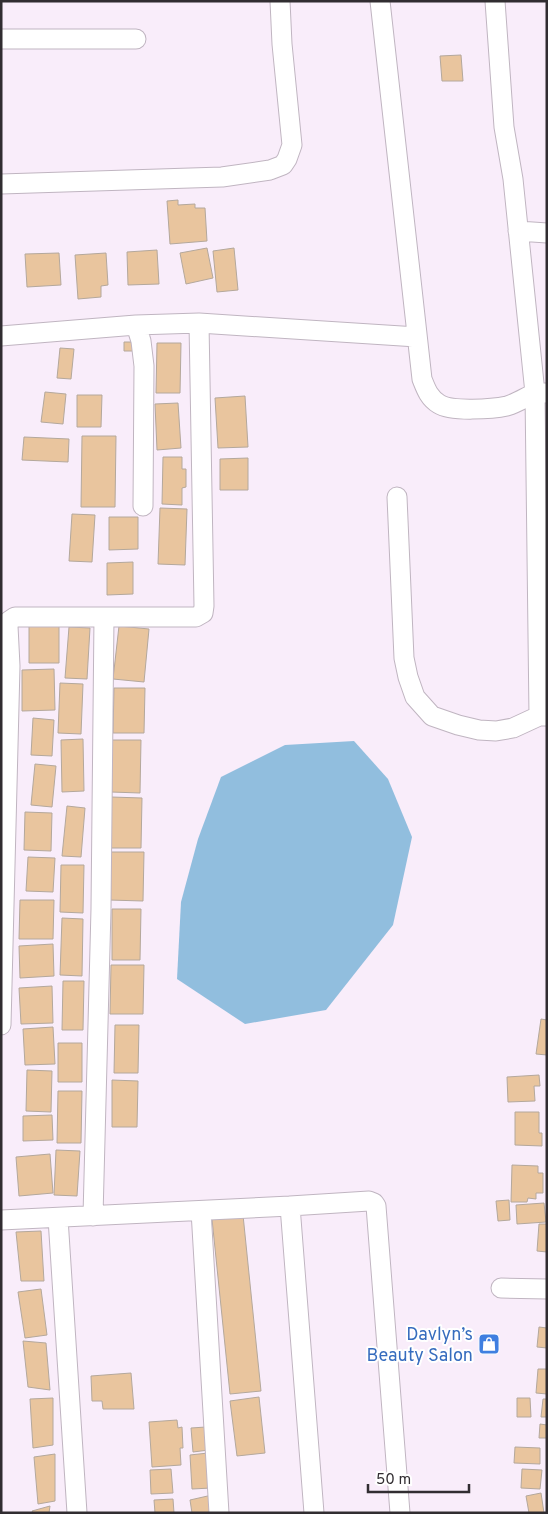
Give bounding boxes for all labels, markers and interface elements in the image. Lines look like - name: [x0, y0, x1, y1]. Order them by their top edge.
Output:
- place label: Davlyn’s Beauty Salon: [367, 1324, 473, 1368]
- shop icon: Davlyn’s Beauty Salon: [477, 1332, 501, 1356]
- scale bar: [368, 1462, 469, 1494]
- text: 50 m: [376, 1471, 411, 1490]

